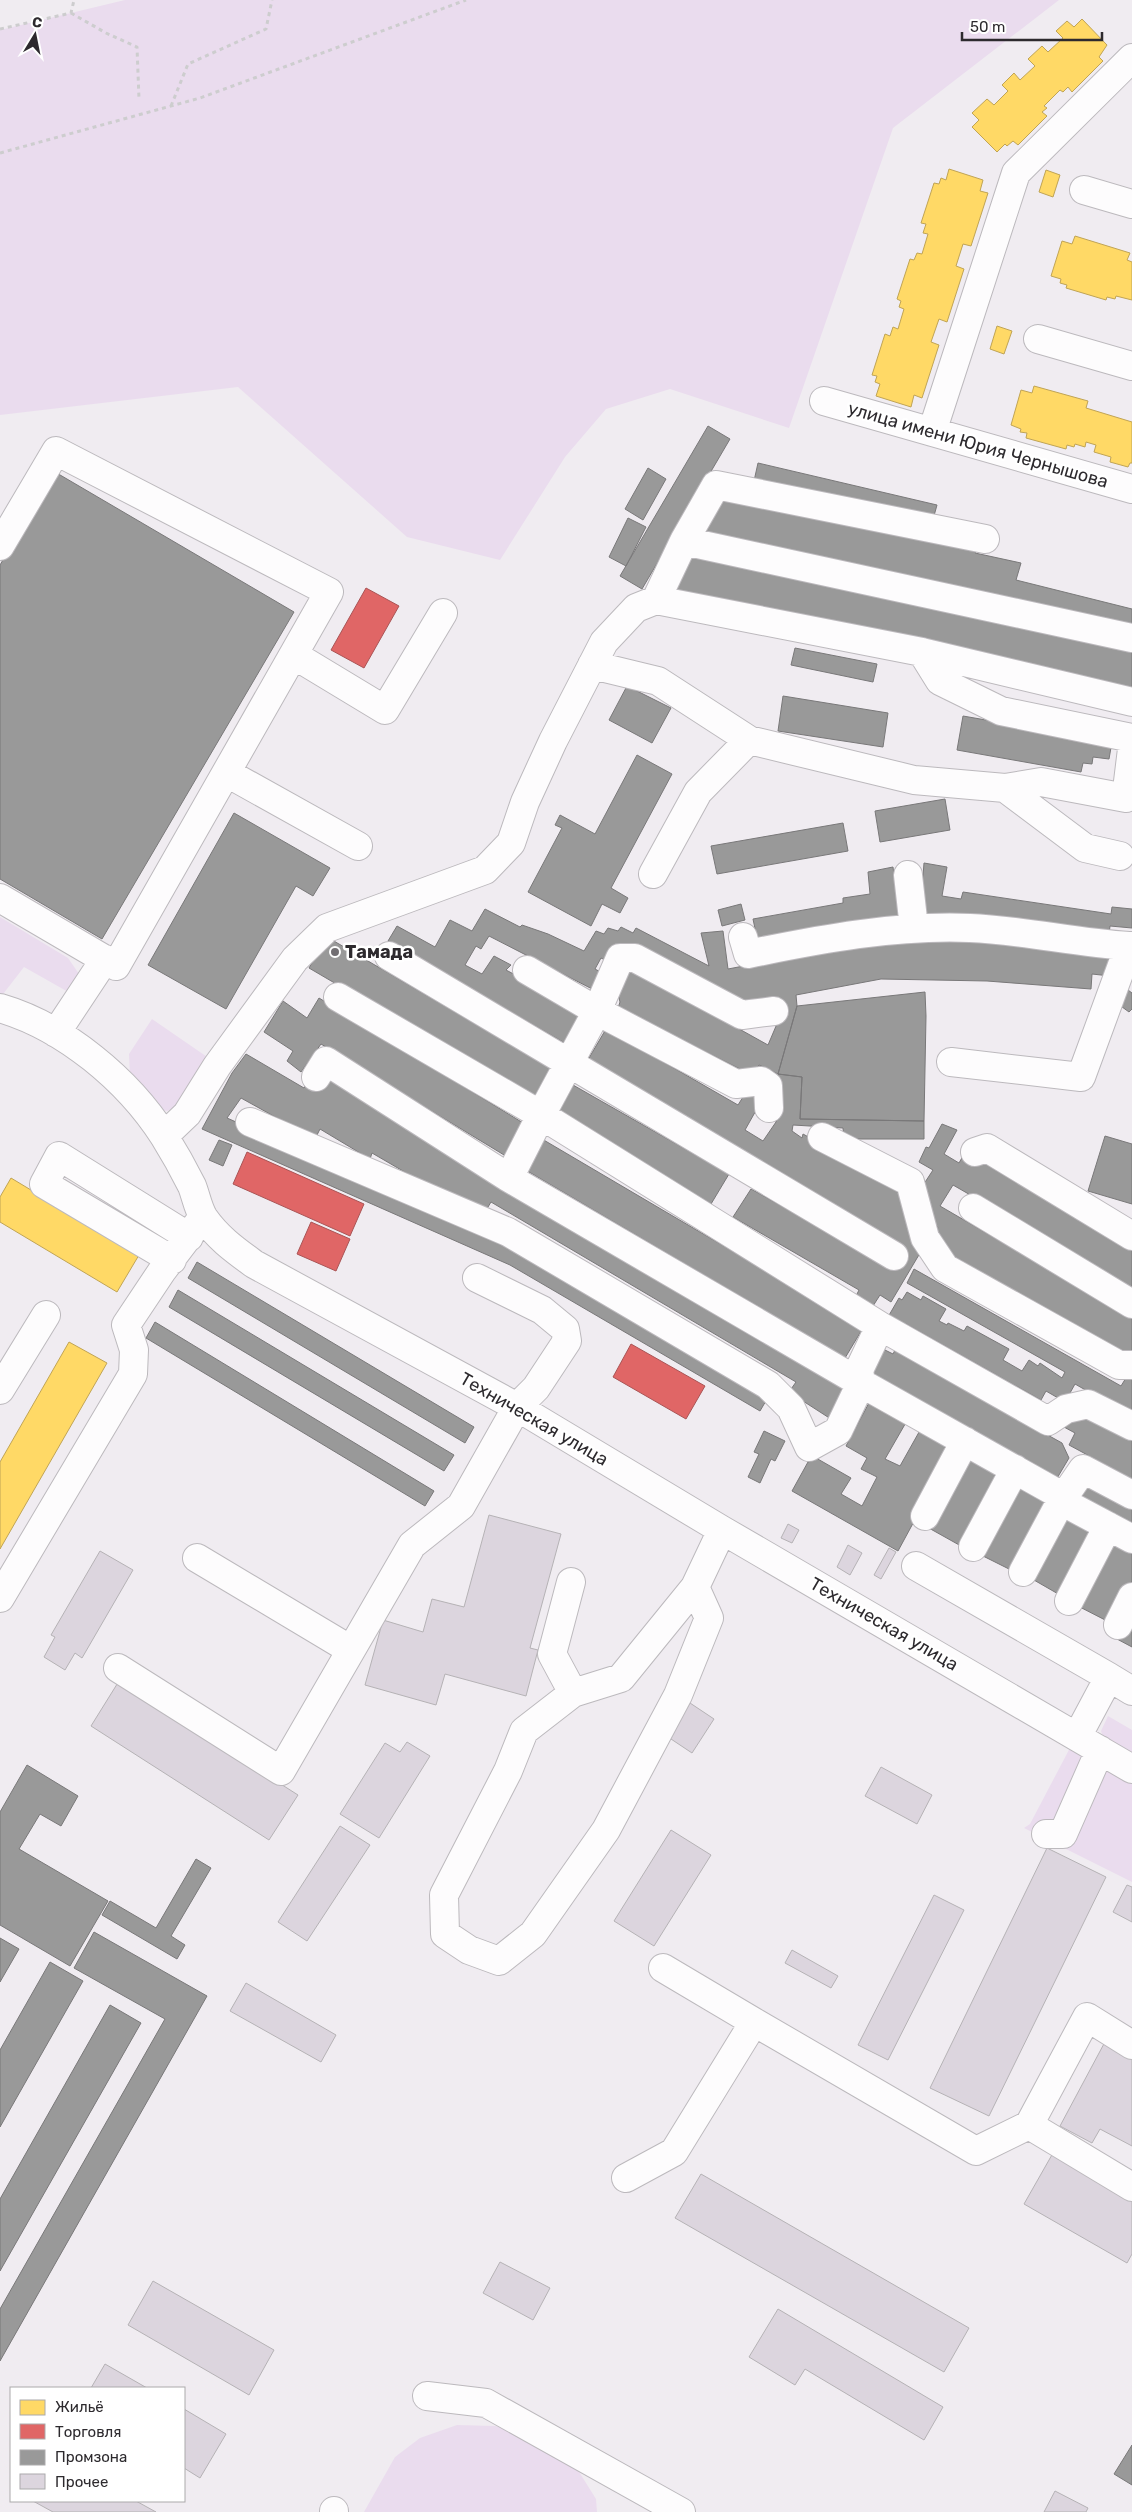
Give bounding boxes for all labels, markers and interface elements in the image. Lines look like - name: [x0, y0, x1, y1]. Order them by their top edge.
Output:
- north arrow: [10, 10, 60, 60]
- scale bar: [962, 10, 1102, 42]
- text: С: [31, 13, 44, 32]
- text: 50 m: [970, 18, 1005, 36]
- street label: улица имени Юрия Чернышова: [845, 397, 1111, 493]
- place label: Тамада: [345, 941, 413, 963]
- marker: Тамада: [329, 946, 341, 958]
- street label: Техническая улица: [456, 1368, 612, 1470]
- street label: Техническая улица: [806, 1573, 962, 1675]
- legend: [10, 2387, 185, 2502]
- text: Жильё: [55, 2398, 104, 2416]
- text: Торговля: [55, 2423, 121, 2441]
- text: Промзона: [55, 2448, 127, 2466]
- text: Прочее: [55, 2473, 108, 2491]

